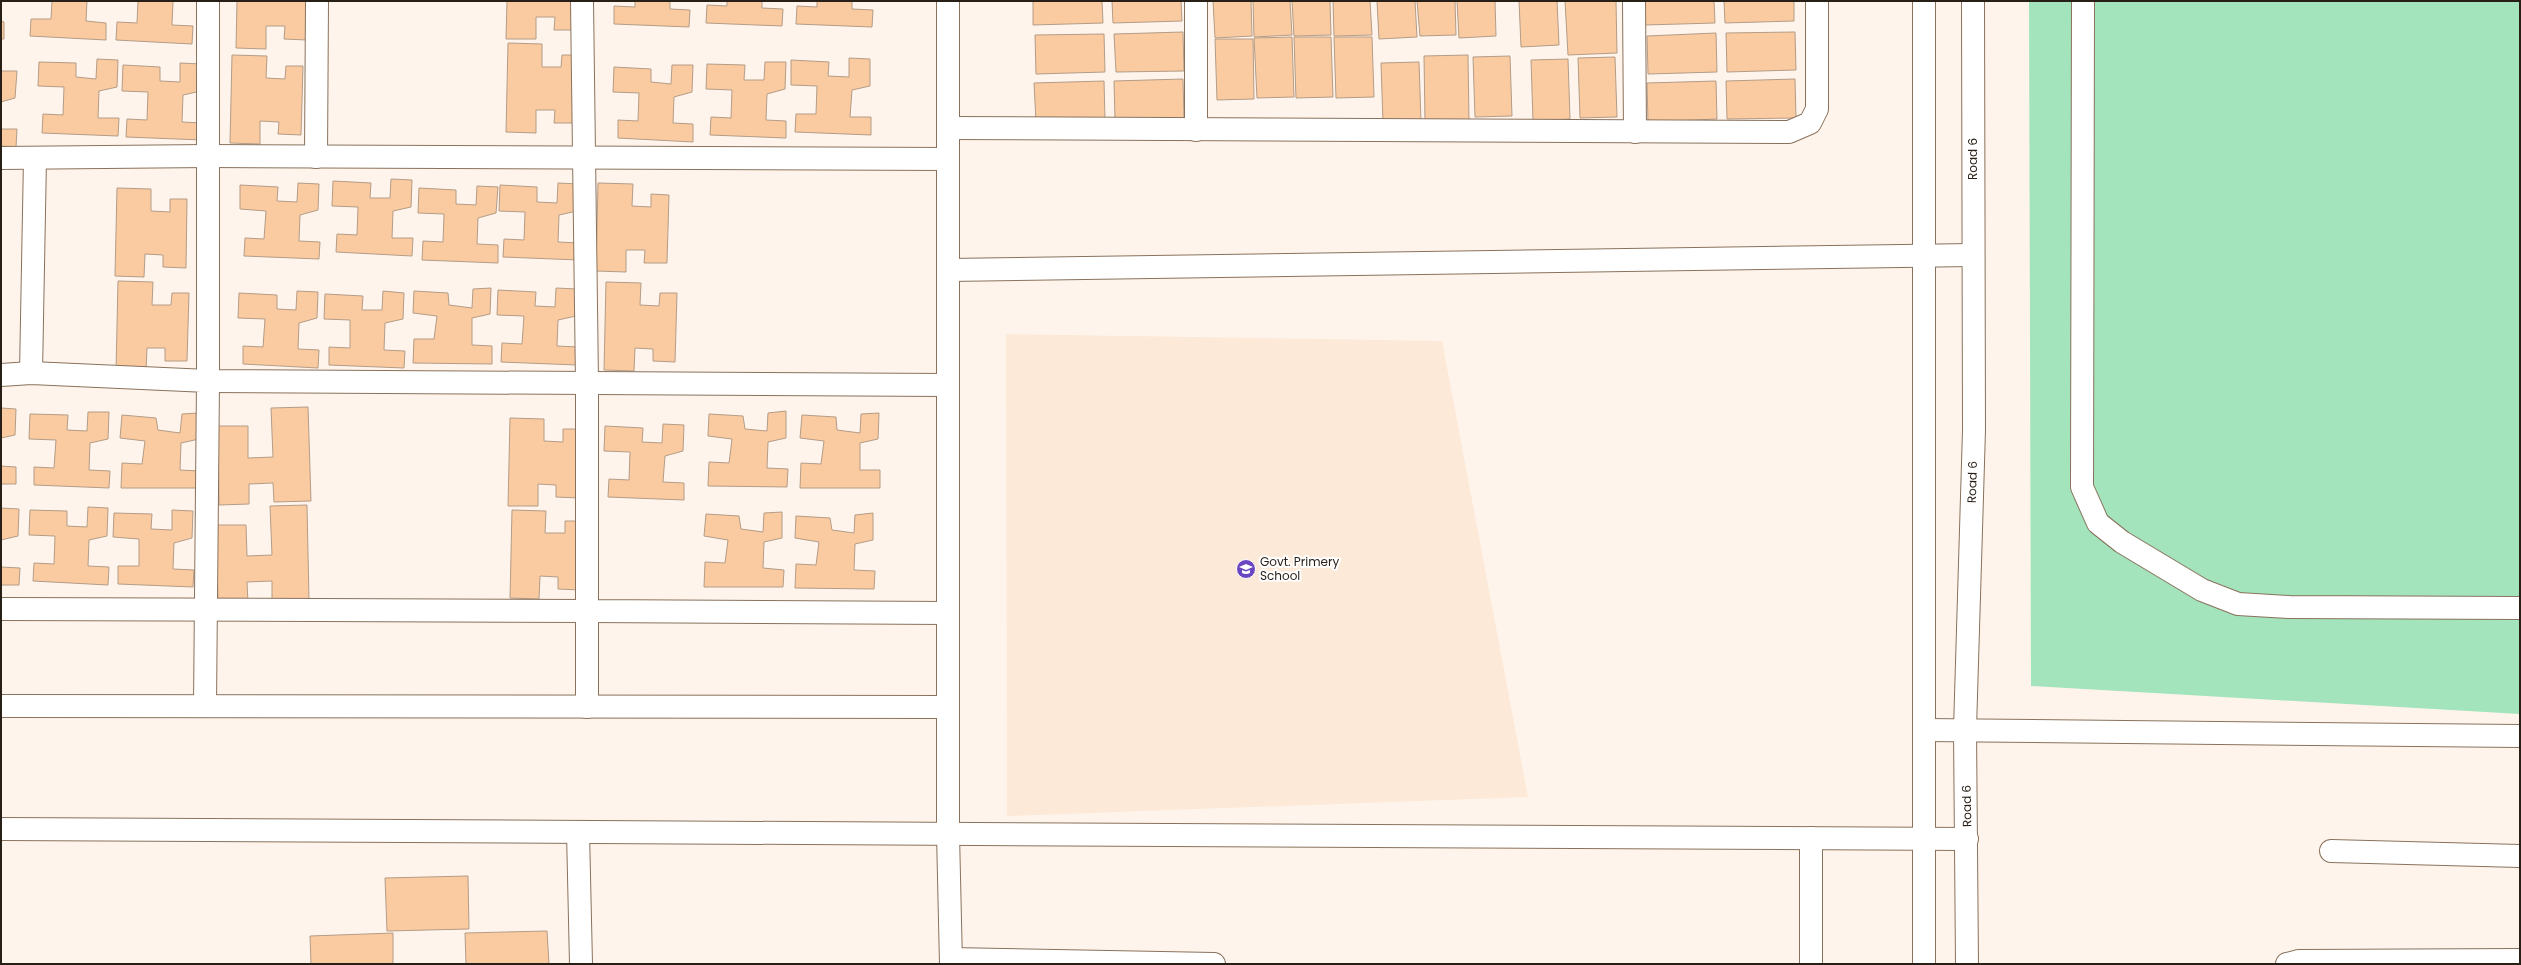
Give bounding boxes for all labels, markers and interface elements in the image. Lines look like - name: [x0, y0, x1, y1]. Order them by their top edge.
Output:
- street label: Road 6: [1964, 138, 1981, 180]
- street label: Road 6: [1963, 461, 1981, 503]
- place label: Govt. Primery School: [1260, 553, 1339, 584]
- school or university icon: Govt. Primery School: [1235, 558, 1257, 580]
- street label: Road 6: [1958, 785, 1975, 827]

